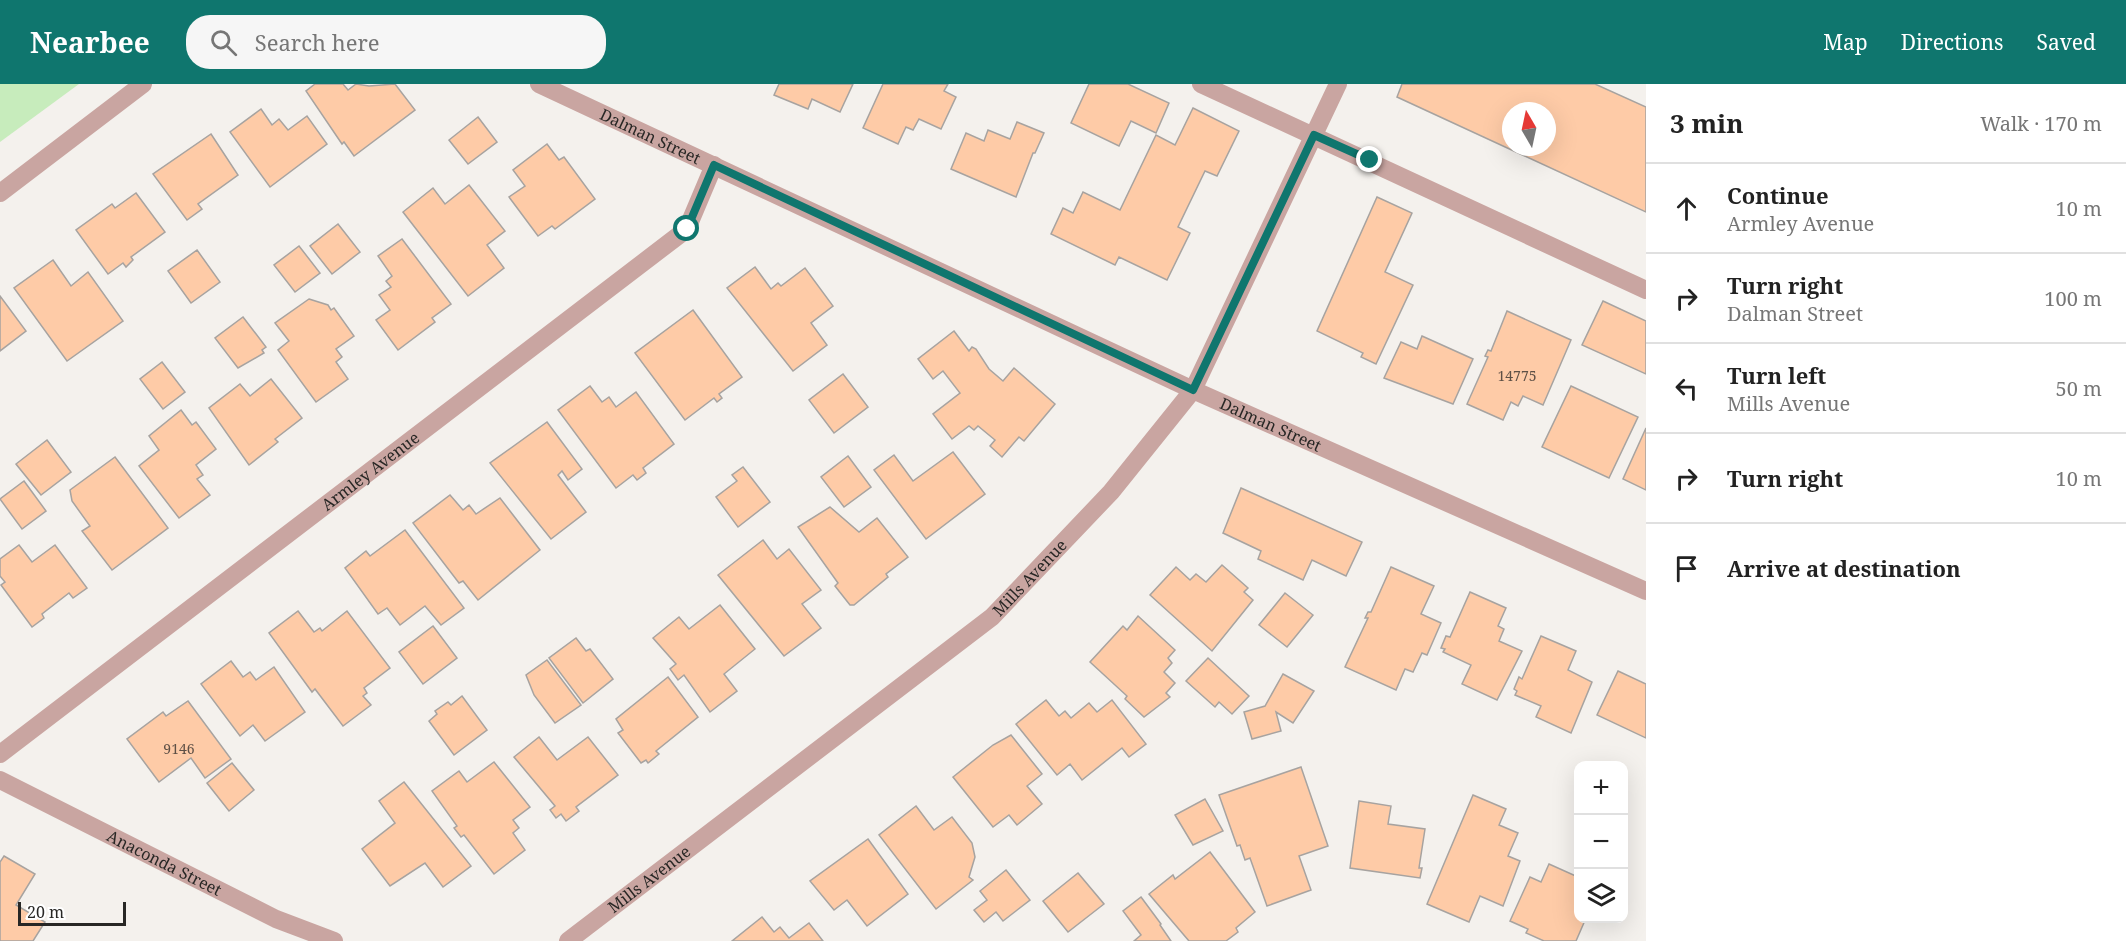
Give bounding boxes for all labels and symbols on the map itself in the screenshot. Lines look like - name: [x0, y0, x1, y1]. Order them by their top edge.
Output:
- north arrow: [1502, 102, 1556, 156]
- street label: Dalman Street: [596, 103, 705, 169]
- route end: [1356, 146, 1382, 172]
- route start: [673, 215, 699, 241]
- house number: 14775: [1497, 366, 1537, 385]
- street label: Dalman Street: [1216, 392, 1325, 457]
- street label: Armley Avenue: [317, 427, 424, 516]
- street label: Mills Avenue: [988, 534, 1071, 621]
- house number: 9146: [163, 739, 195, 758]
- street label: Anaconda Street: [103, 825, 226, 901]
- street label: Mills Avenue: [603, 840, 695, 918]
- scale bar: [18, 899, 126, 926]

